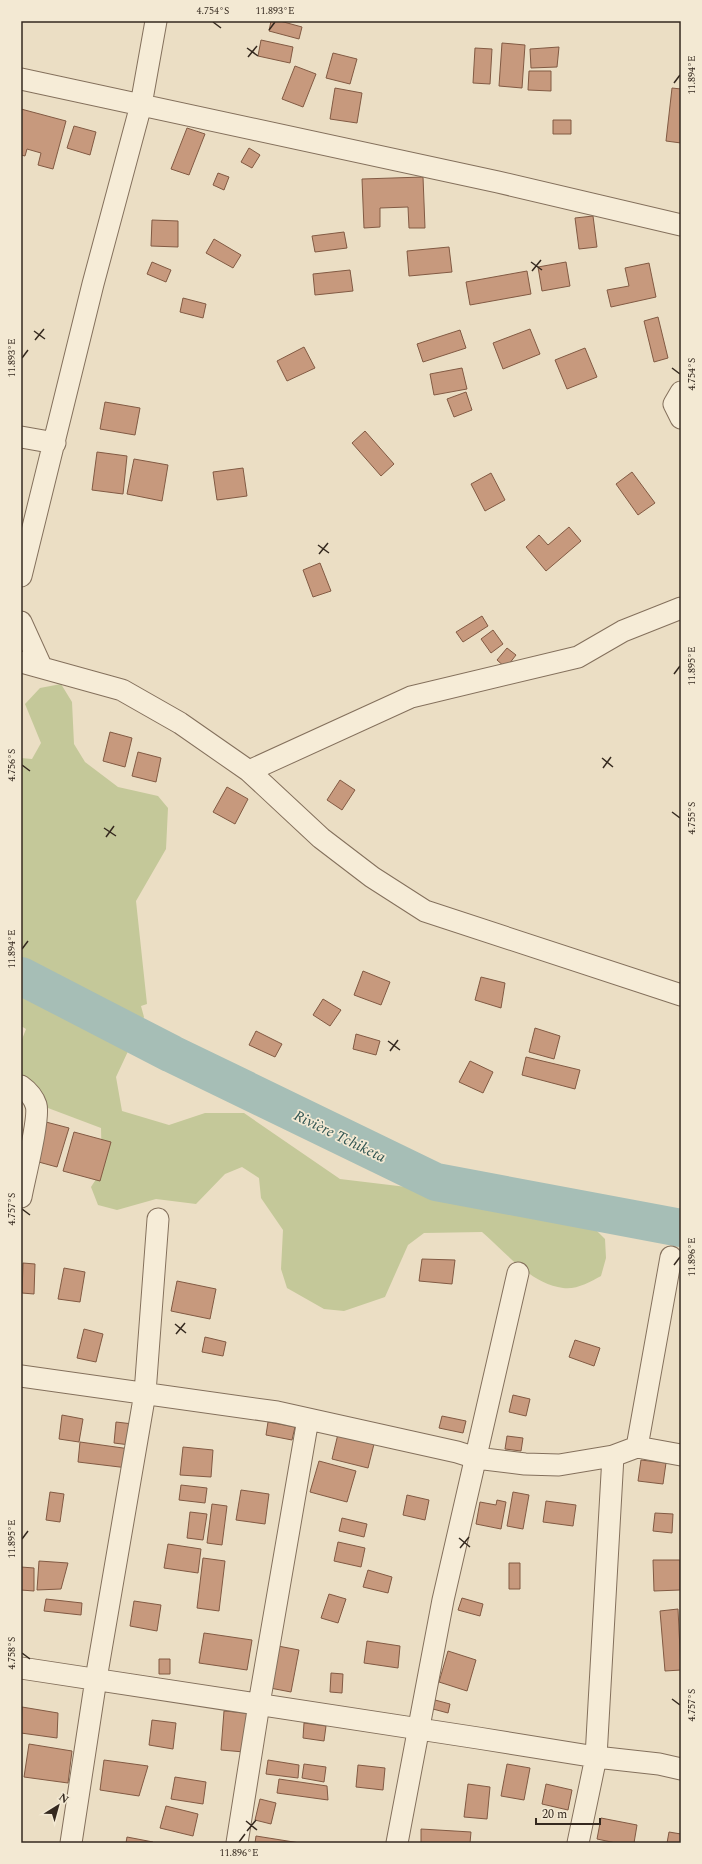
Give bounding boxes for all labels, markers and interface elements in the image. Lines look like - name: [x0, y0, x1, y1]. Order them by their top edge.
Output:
- text: 4.754°S: [197, 3, 229, 19]
- text: 11.893°E: [255, 3, 295, 19]
- text: 11.894°E: [684, 55, 700, 95]
- text: 11.893°E: [4, 338, 20, 378]
- text: 4.754°S: [684, 358, 700, 390]
- text: 11.895°E: [684, 646, 700, 686]
- text: 4.756°S: [4, 749, 20, 781]
- text: 4.755°S: [684, 802, 700, 834]
- text: 11.894°E: [4, 929, 20, 969]
- water label: Rivière Tchiketa: [290, 1104, 390, 1169]
- text: 4.757°S: [4, 1193, 20, 1225]
- text: 11.896°E: [684, 1237, 700, 1277]
- text: 11.895°E: [4, 1519, 20, 1559]
- text: 4.758°S: [4, 1637, 20, 1669]
- text: 4.757°S: [684, 1689, 700, 1721]
- north arrow: [38, 1786, 78, 1826]
- text: N: [55, 1789, 72, 1808]
- scale bar: [536, 1800, 600, 1826]
- text: 20 m: [542, 1805, 567, 1824]
- text: 11.896°E: [219, 1845, 259, 1861]

